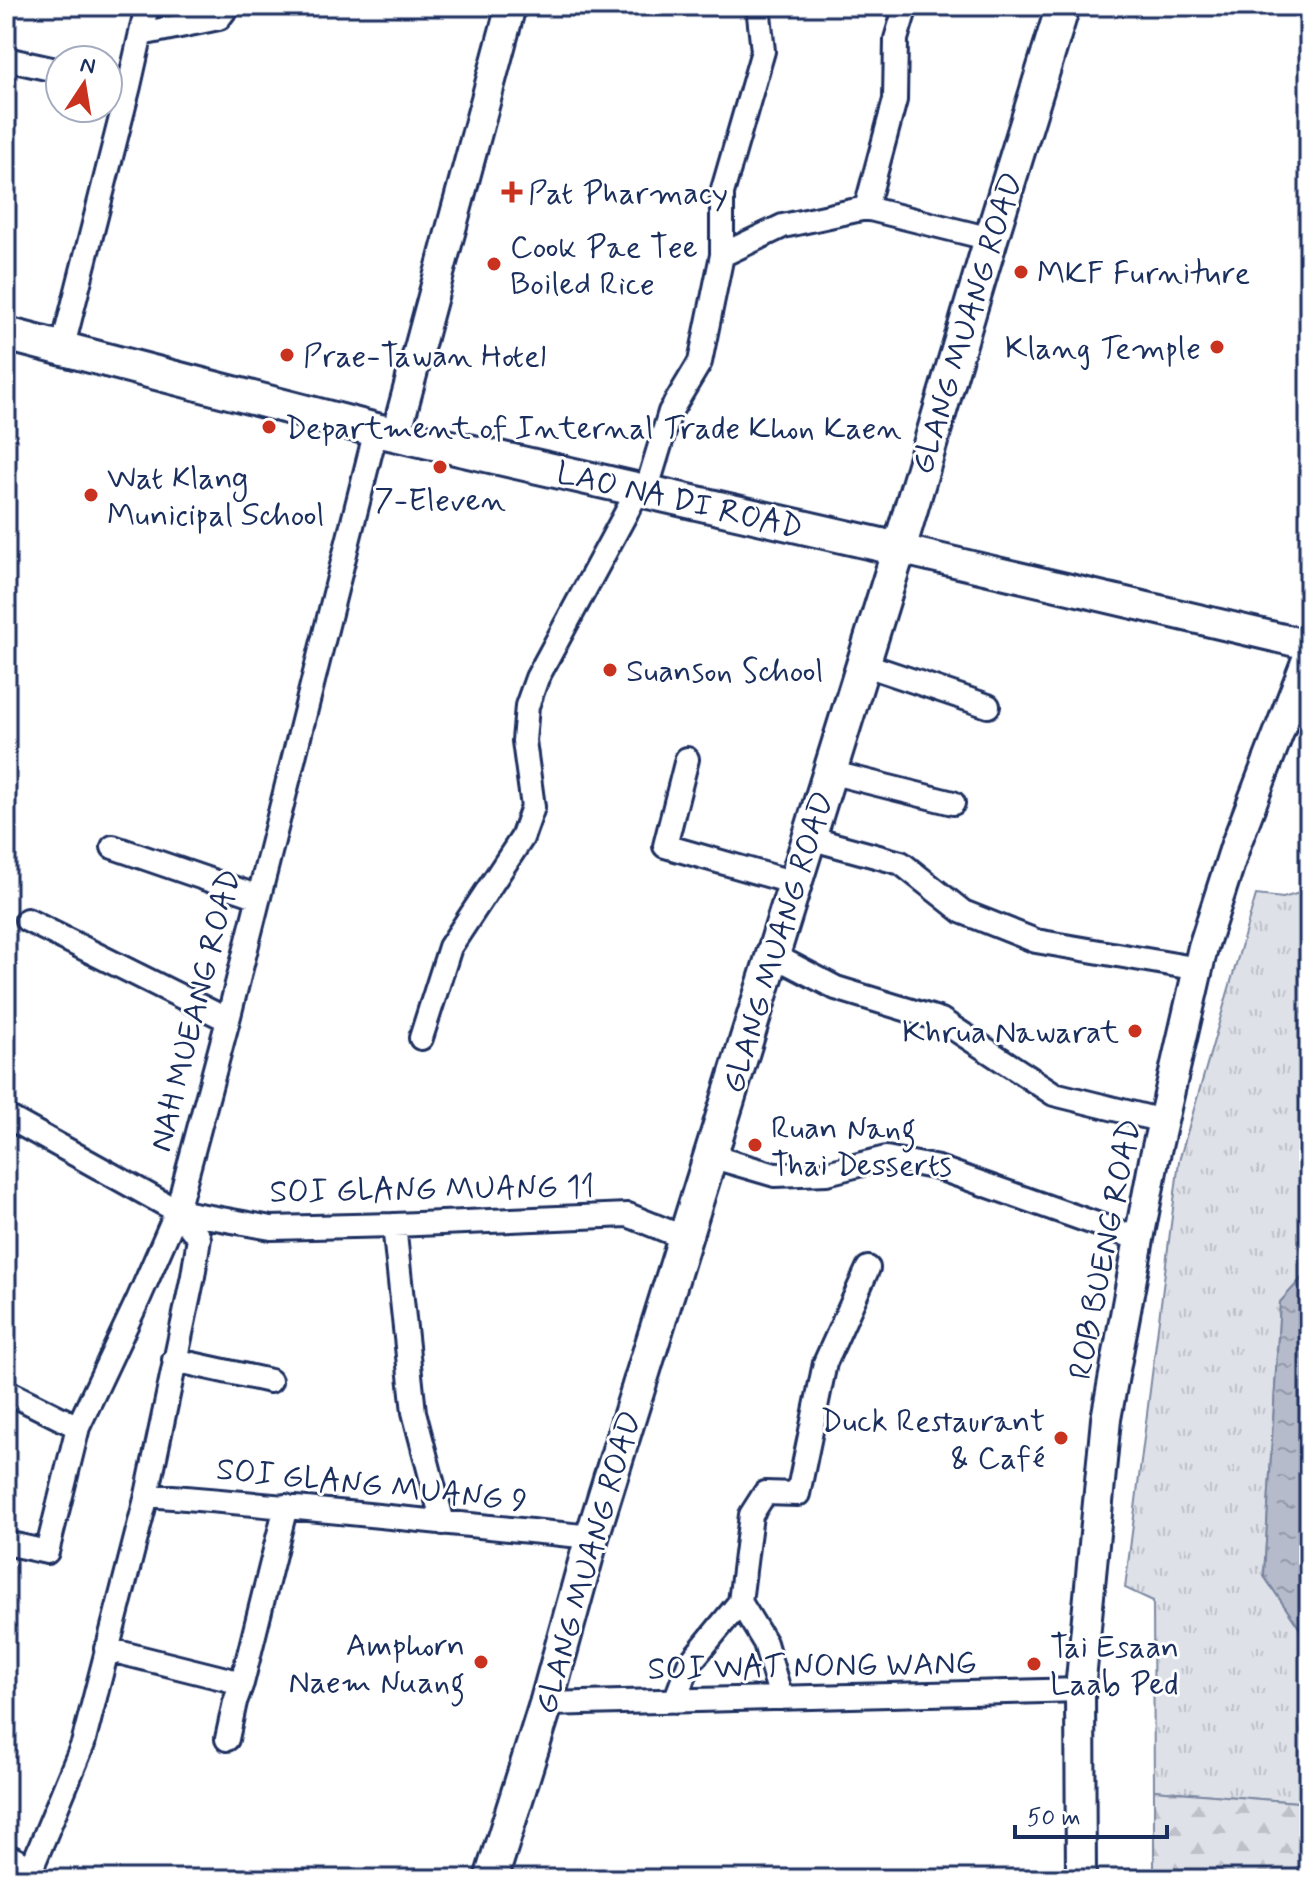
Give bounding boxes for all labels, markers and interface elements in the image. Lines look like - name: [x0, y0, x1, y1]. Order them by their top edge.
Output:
- north arrow: [44, 44, 124, 124]
- text: N: [78, 51, 98, 82]
- street label: GLANG MUANG ROAD: [902, 168, 1034, 480]
- place label: Pat Pharmacy: [528, 173, 728, 215]
- marker: Pat Pharmacy: [503, 183, 521, 201]
- place label: Cook Pae Tee Boiled Rice: [510, 227, 698, 306]
- place label: MKF Furniture: [1037, 253, 1250, 295]
- marker: Cook Pae Tee Boiled Rice: [485, 255, 503, 273]
- marker: MKF Furniture: [1012, 263, 1030, 281]
- place label: Klang Temple: [1005, 328, 1201, 370]
- place label: Prae-Tawan Hotel: [303, 336, 546, 378]
- marker: Klang Temple: [1208, 338, 1226, 356]
- marker: Prae-Tawan Hotel: [278, 346, 296, 364]
- place label: Department of Internal Trade Khon Kaen: [285, 408, 902, 450]
- marker: Department of Internal Trade Khon Kaen: [260, 418, 278, 436]
- street label: LAO NA DI ROAD: [552, 452, 807, 550]
- place label: Wat Klang Municipal School: [107, 458, 324, 537]
- marker: 7-Eleven: [431, 458, 449, 476]
- place label: 7-Eleven: [374, 480, 506, 522]
- marker: Wat Klang Municipal School: [82, 486, 100, 504]
- place label: Suanson School: [626, 651, 824, 693]
- marker: Suanson School: [601, 661, 619, 679]
- street label: GLANG MUANG ROAD: [713, 787, 845, 1099]
- street label: NAH MUEANG ROAD: [140, 865, 251, 1156]
- place label: Khrua Nawarat: [902, 1012, 1119, 1054]
- marker: Khrua Nawarat: [1126, 1022, 1144, 1040]
- place label: Ruan Nang Thai Desserts: [771, 1108, 952, 1187]
- street label: ROB BUENG ROAD: [1060, 1115, 1152, 1383]
- marker: Ruan Nang Thai Desserts: [746, 1136, 764, 1154]
- street label: SOI GLANG MUANG 11: [269, 1166, 595, 1214]
- place label: Duck Restaurant & Café: [821, 1401, 1045, 1480]
- street label: GLANG MUANG ROAD: [526, 1406, 652, 1719]
- marker: Duck Restaurant & Café: [1052, 1429, 1070, 1447]
- street label: SOI GLANG MUANG 9: [214, 1449, 529, 1523]
- place label: Amphorn Naem Nuang: [288, 1625, 465, 1707]
- place label: Tai Esaan Laab Ped: [1050, 1627, 1179, 1706]
- street label: SOI WAT NONG WANG: [647, 1643, 977, 1691]
- marker: Amphorn Naem Nuang: [472, 1653, 490, 1671]
- marker: Tai Esaan Laab Ped: [1025, 1655, 1043, 1673]
- scale bar: [1015, 1789, 1167, 1839]
- text: 50 m: [1027, 1803, 1081, 1834]

